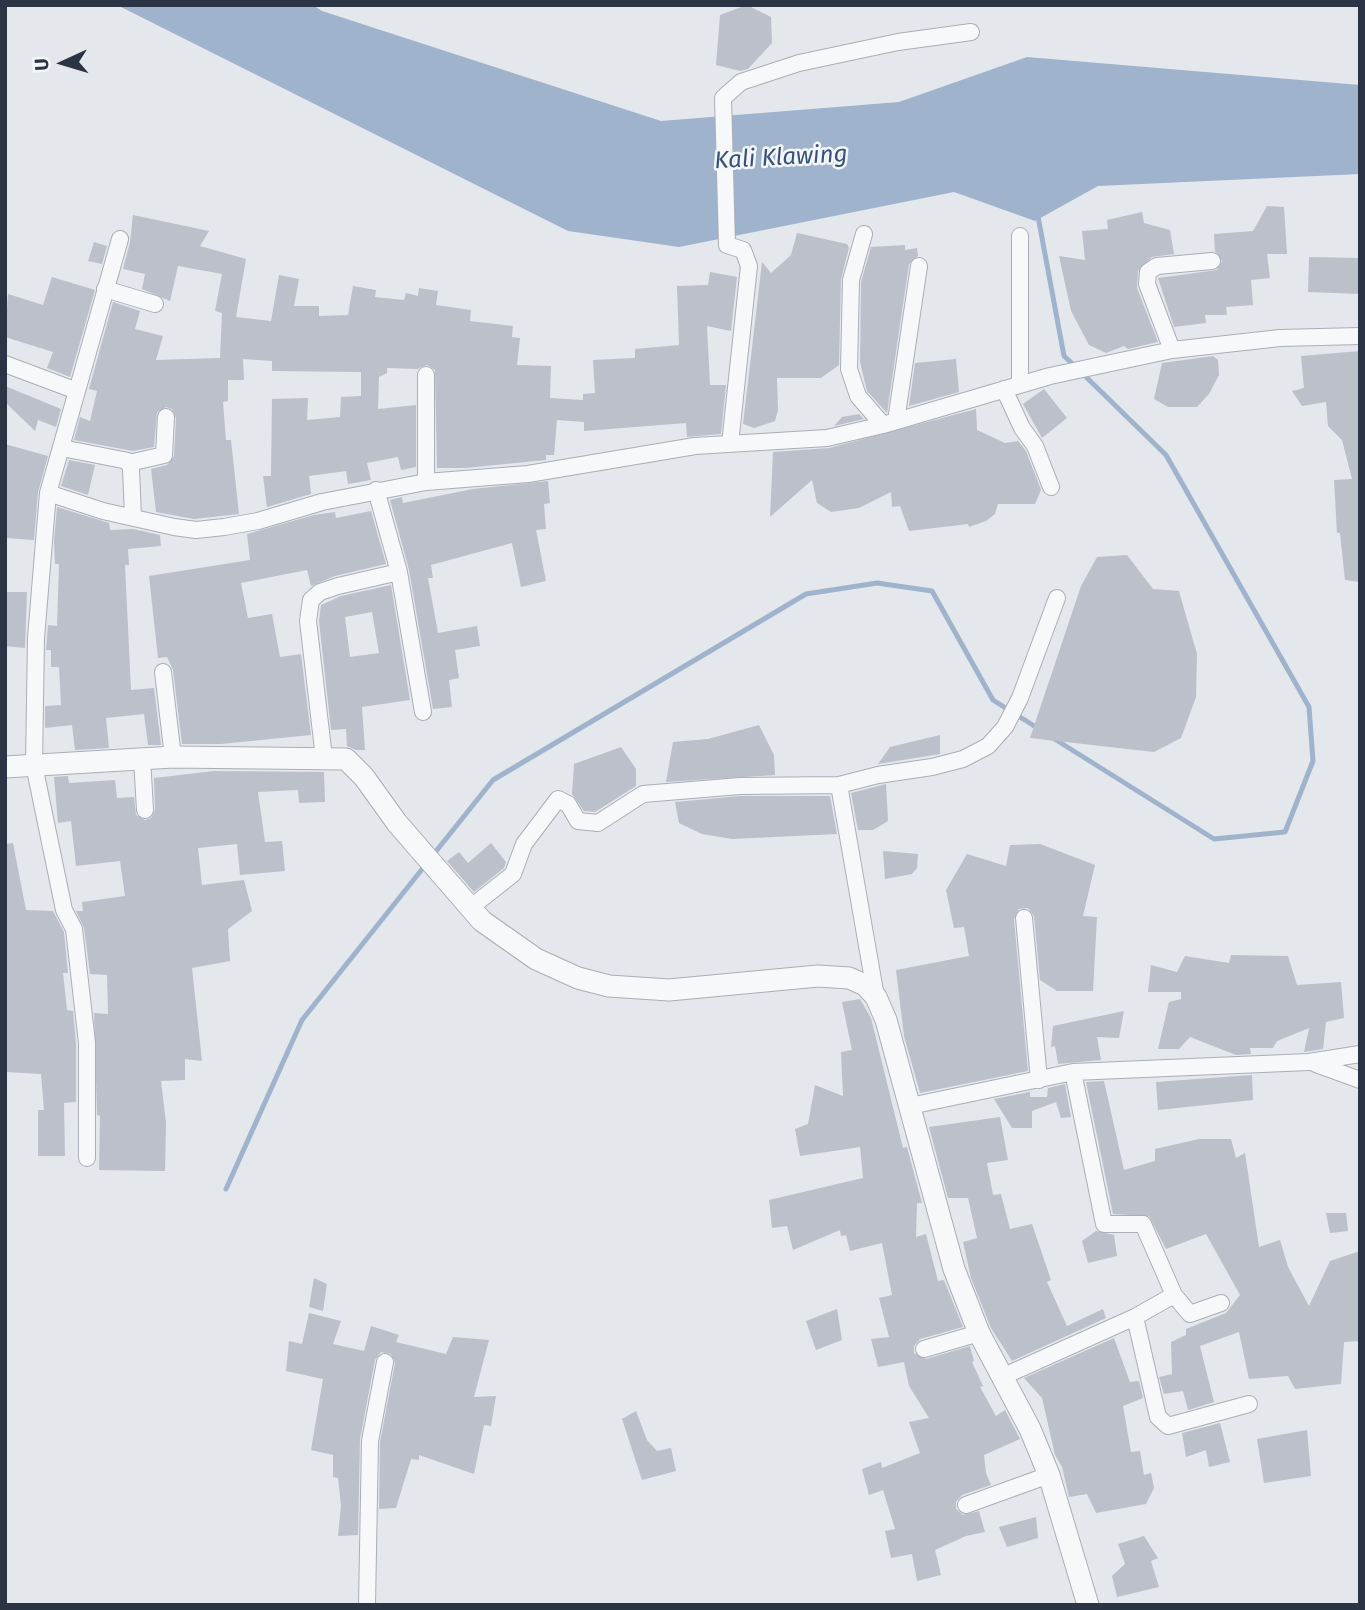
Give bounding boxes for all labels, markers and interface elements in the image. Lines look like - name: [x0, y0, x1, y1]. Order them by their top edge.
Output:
- north arrow: [28, 28, 98, 98]
- text: U: [30, 58, 53, 71]
- water label: Kali Klawing: [714, 140, 848, 176]

